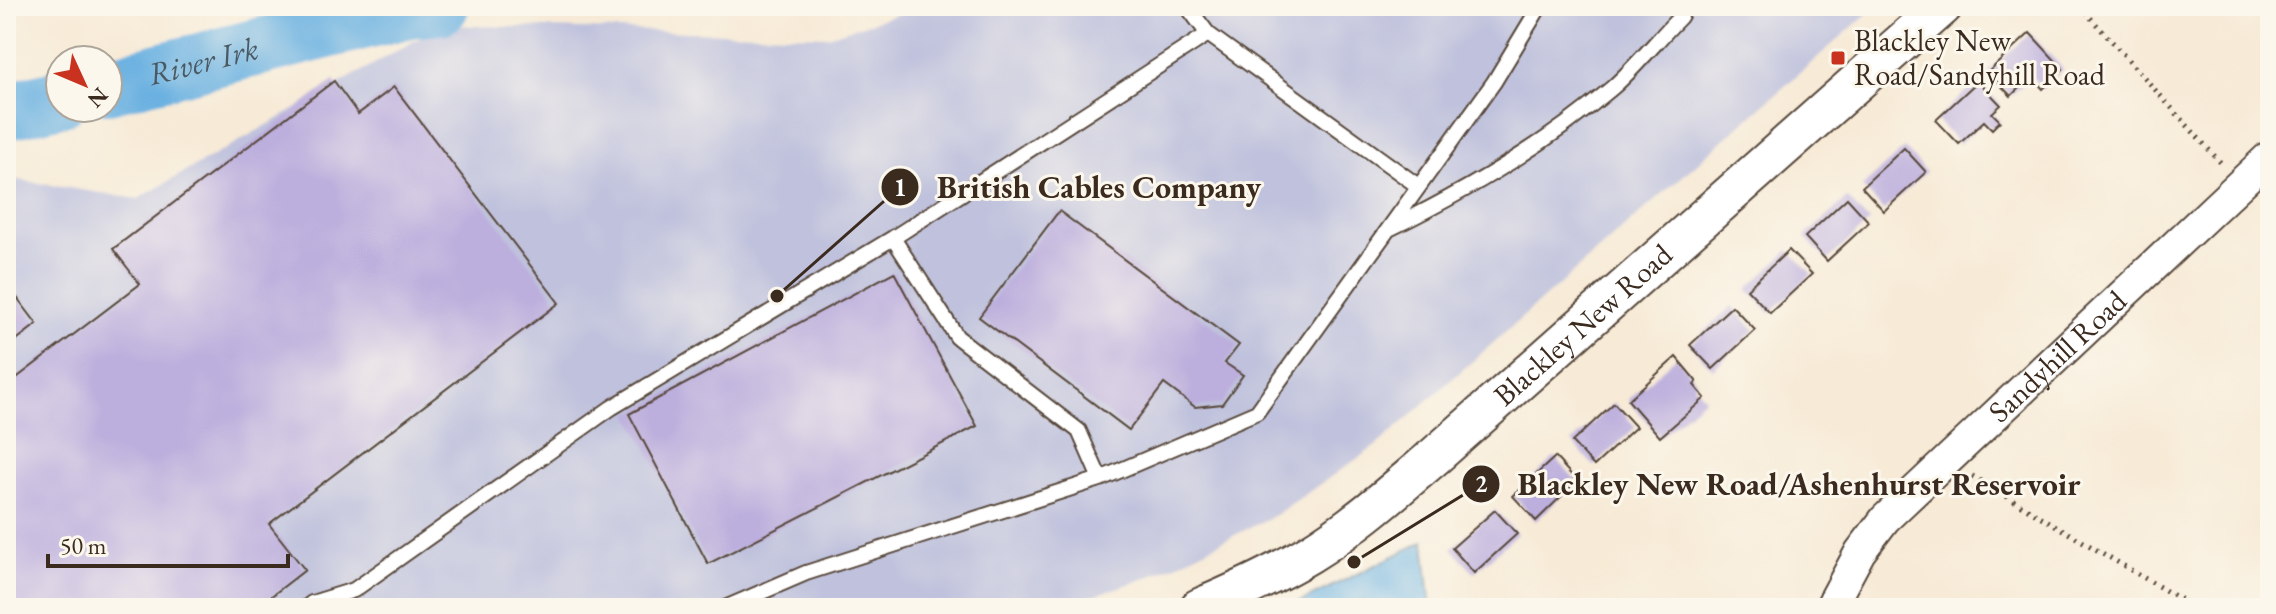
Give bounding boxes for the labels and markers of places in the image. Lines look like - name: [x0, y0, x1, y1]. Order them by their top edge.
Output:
- place label: Blackley New Road/Sandyhill Road: [1854, 21, 2106, 94]
- marker: Blackley New Road/Sandyhill Road: [1829, 49, 1847, 67]
- callout: British Cables Company: [880, 159, 1277, 215]
- callout: Blackley New Road/Ashenhurst Reservoir: [1461, 456, 2096, 512]

